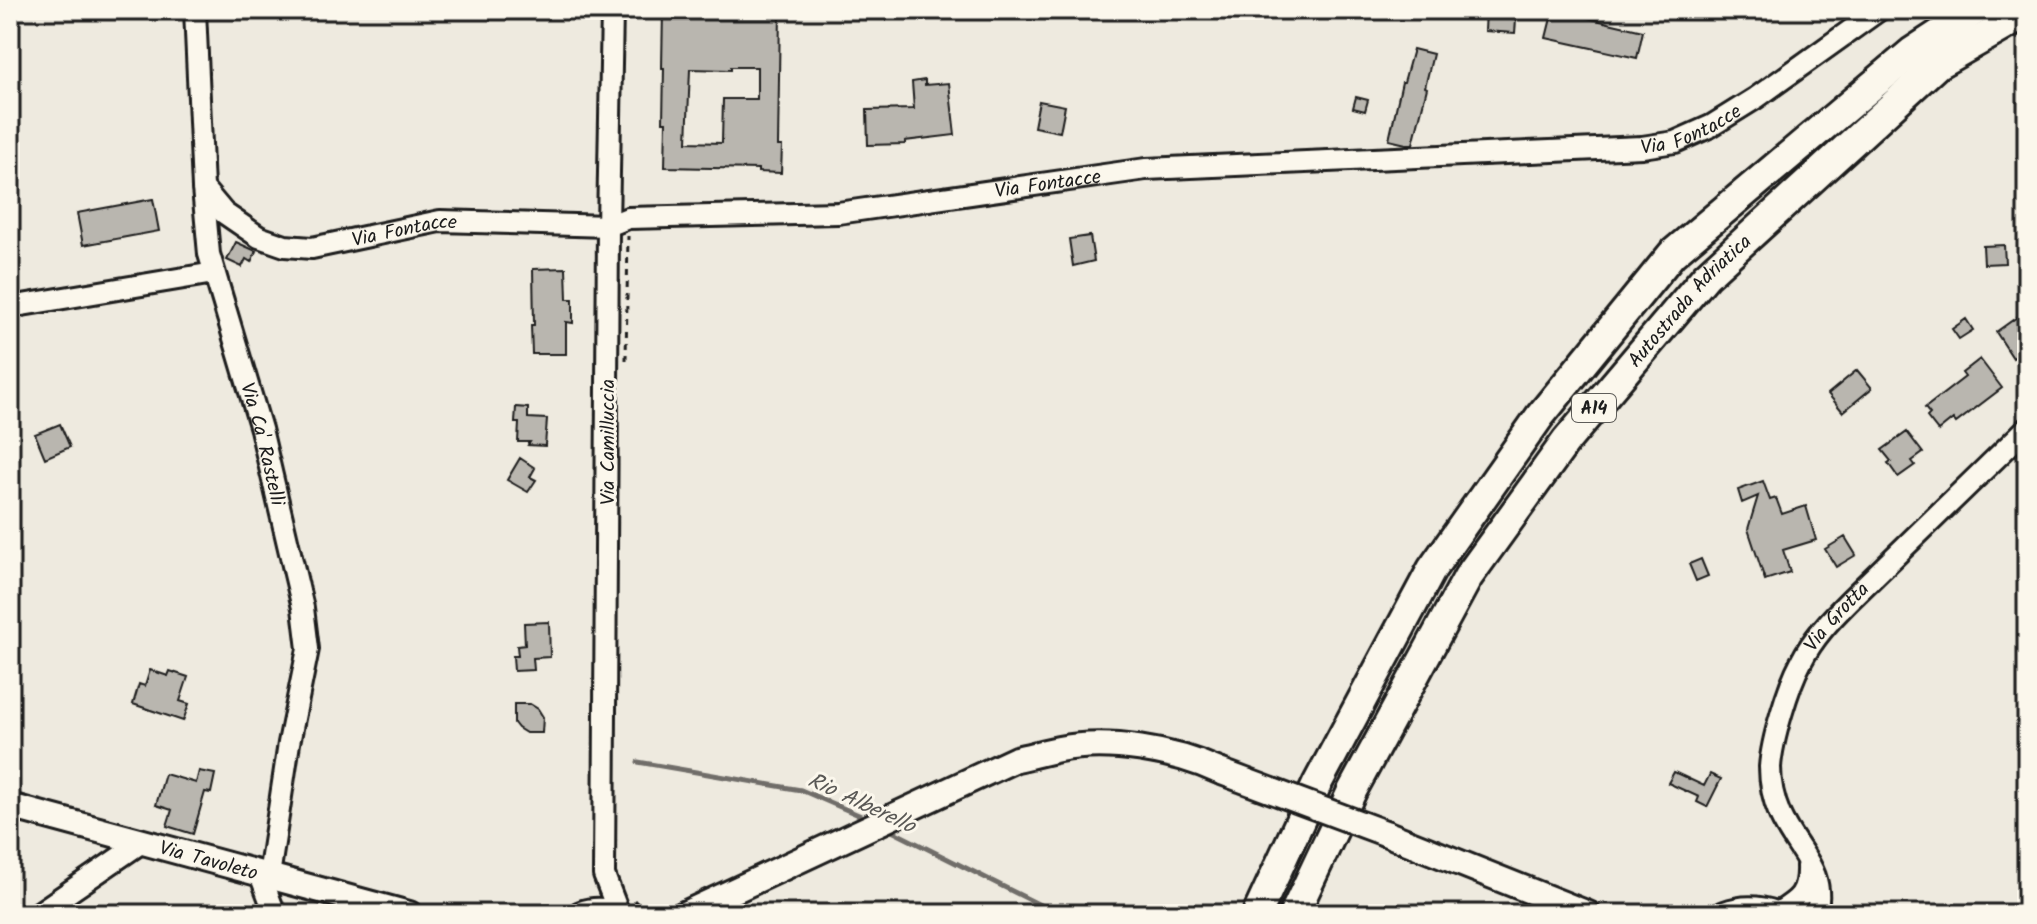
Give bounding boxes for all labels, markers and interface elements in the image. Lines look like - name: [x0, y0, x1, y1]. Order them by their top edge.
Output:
- street label: Via Fontacce: [1639, 97, 1748, 165]
- street label: Via Fontacce: [993, 162, 1103, 208]
- street label: Via Fontacce: [349, 207, 457, 257]
- street label: Autostrada Adriatica: [1621, 227, 1760, 376]
- street label: Via Ca' Rastelli: [230, 379, 293, 510]
- street label: Via Camilluccia: [593, 379, 625, 505]
- road number: A14: [1572, 394, 1616, 422]
- street label: Via Grotta: [1797, 575, 1878, 659]
- water label: Rio Alberello: [801, 764, 922, 845]
- street label: Via Tavoleto: [155, 833, 261, 890]

